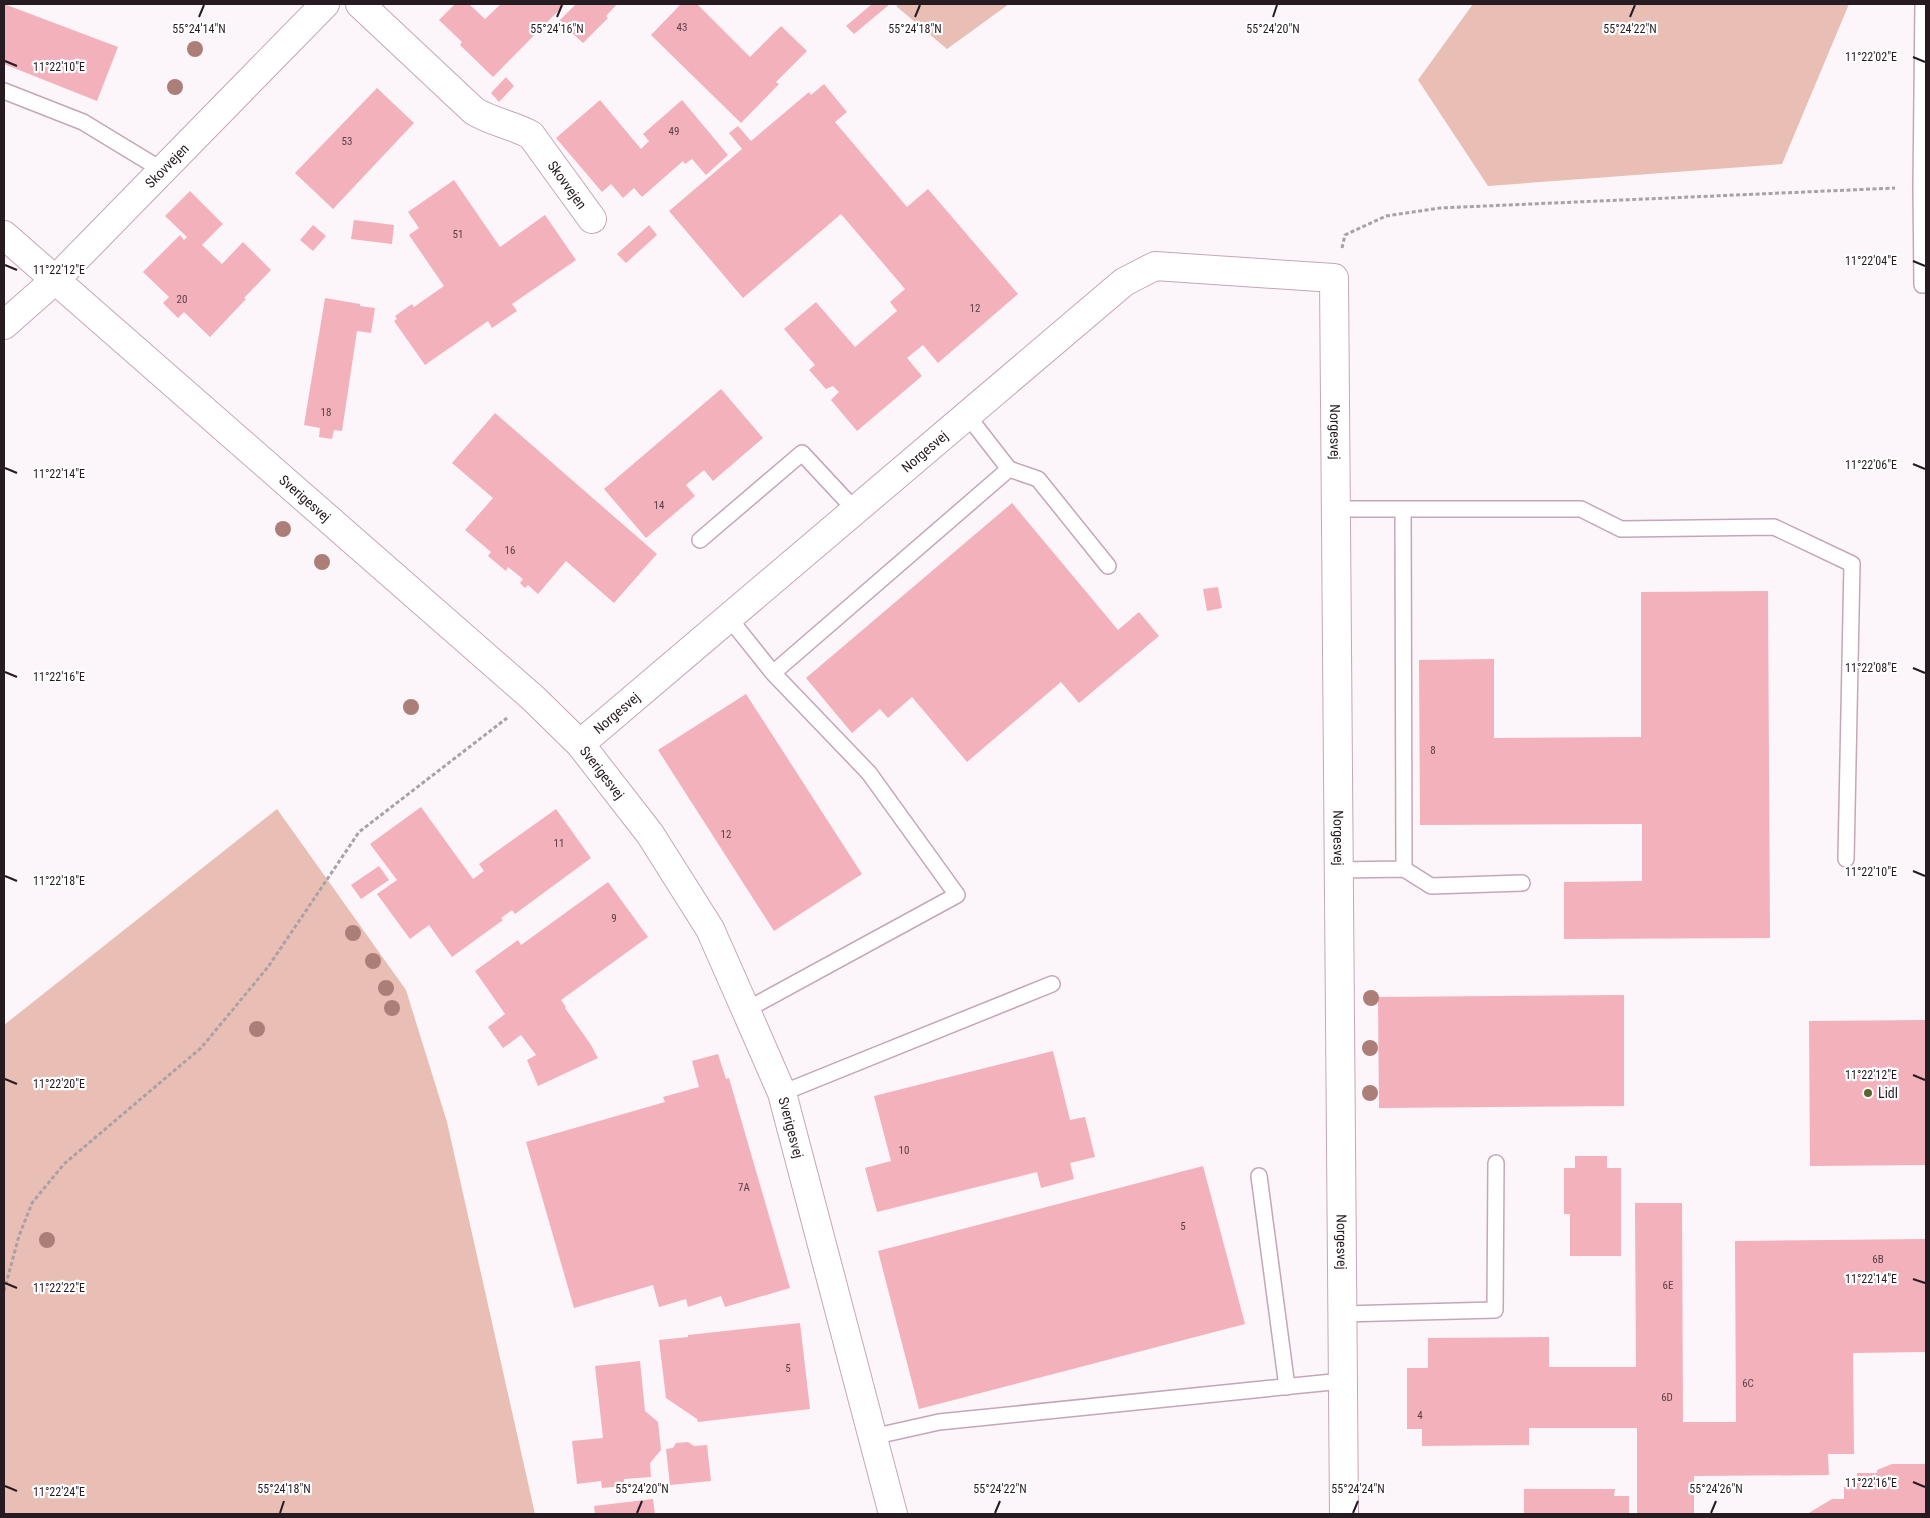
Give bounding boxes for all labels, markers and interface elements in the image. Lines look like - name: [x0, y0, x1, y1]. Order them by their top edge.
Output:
- house number: 43: [677, 21, 687, 34]
- text: 55°24'14"N: [172, 22, 226, 36]
- text: 55°24'16"N: [530, 22, 584, 36]
- text: 55°24'18"N: [888, 22, 942, 36]
- text: 55°24'20"N: [1246, 22, 1300, 36]
- text: 55°24'22"N: [1603, 22, 1657, 36]
- text: 11°22'02"E: [1845, 50, 1897, 64]
- text: 11°22'10"E: [33, 60, 85, 74]
- house number: 49: [669, 125, 679, 138]
- house number: 53: [342, 135, 352, 148]
- street label: Skovvejen: [142, 140, 192, 191]
- street label: Skovvejen: [545, 158, 590, 212]
- house number: 51: [453, 228, 463, 241]
- text: 11°22'04"E: [1845, 254, 1897, 268]
- text: 11°22'12"E: [33, 263, 85, 277]
- house number: 20: [177, 293, 187, 306]
- house number: 12: [970, 302, 980, 315]
- street label: Norgesvej: [1327, 404, 1343, 460]
- house number: 18: [321, 406, 331, 419]
- street label: Norgesvej: [898, 427, 951, 475]
- text: 11°22'06"E: [1845, 458, 1897, 472]
- text: 11°22'14"E: [33, 467, 85, 481]
- street label: Sverigesvej: [276, 472, 334, 525]
- house number: 14: [654, 499, 665, 512]
- house number: 16: [505, 544, 515, 557]
- text: 11°22'08"E: [1845, 661, 1897, 675]
- text: 11°22'16"E: [33, 670, 85, 684]
- street label: Norgesvej: [590, 689, 643, 737]
- street label: Sverigesvej: [577, 743, 628, 802]
- house number: 8: [1430, 744, 1436, 757]
- street label: Norgesvej: [1330, 810, 1347, 866]
- house number: 12: [721, 828, 731, 841]
- house number: 11: [554, 837, 564, 850]
- text: 11°22'10"E: [1845, 865, 1897, 879]
- text: 11°22'18"E: [33, 874, 85, 888]
- house number: 9: [611, 912, 617, 925]
- text: 11°22'12"E: [1845, 1068, 1897, 1082]
- text: 11°22'20"E: [33, 1077, 85, 1091]
- place label: Lidl: [1878, 1085, 1898, 1101]
- marker: Lidl: [1862, 1087, 1874, 1099]
- street label: Sverigesvej: [775, 1095, 807, 1160]
- house number: 10: [899, 1144, 909, 1157]
- house number: 7A: [738, 1181, 751, 1194]
- street label: Norgesvej: [1334, 1214, 1350, 1270]
- house number: 5: [1180, 1220, 1186, 1233]
- house number: 6B: [1872, 1253, 1884, 1266]
- text: 11°22'14"E: [1845, 1272, 1897, 1286]
- house number: 6E: [1663, 1279, 1674, 1292]
- text: 11°22'22"E: [33, 1281, 85, 1295]
- house number: 5: [785, 1362, 791, 1375]
- house number: 6C: [1742, 1377, 1754, 1390]
- house number: 6D: [1661, 1391, 1673, 1404]
- house number: 4: [1417, 1409, 1423, 1422]
- text: 11°22'16"E: [1845, 1476, 1897, 1490]
- text: 55°24'18"N: [257, 1482, 311, 1496]
- text: 55°24'20"N: [615, 1482, 669, 1496]
- text: 55°24'22"N: [973, 1482, 1027, 1496]
- text: 55°24'24"N: [1331, 1482, 1385, 1496]
- text: 55°24'26"N: [1689, 1482, 1743, 1496]
- text: 11°22'24"E: [33, 1485, 85, 1499]

